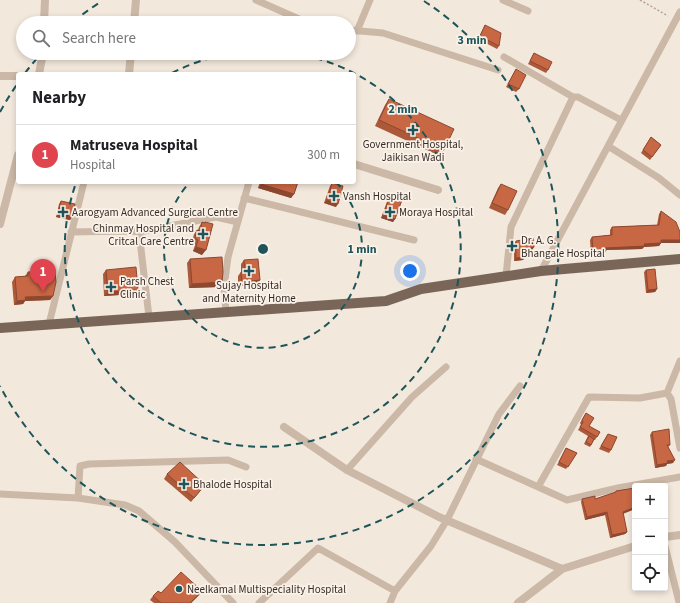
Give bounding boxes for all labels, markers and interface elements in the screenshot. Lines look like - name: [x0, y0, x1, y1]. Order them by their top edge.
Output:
- search box: [16, 16, 356, 60]
- icon: search: [30, 27, 52, 49]
- text: Search here: [62, 28, 136, 49]
- text: 3 min: [457, 32, 487, 49]
- text: Nearby: [32, 86, 86, 110]
- text: 2 min: [388, 101, 418, 118]
- marker: Government Hospital, Jaikisan Wadi: [407, 124, 419, 136]
- text: Matruseva Hospital: [70, 135, 197, 156]
- place label: Government Hospital, Jaikisan Wadi: [363, 137, 464, 165]
- text: 1: [42, 146, 48, 164]
- text: 300 m: [307, 146, 340, 164]
- text: Hospital: [70, 156, 115, 174]
- place label: Vansh Hospital: [343, 189, 411, 204]
- marker: Vansh Hospital: [328, 190, 340, 202]
- place label: Aarogyam Advanced Surgical Centre: [72, 205, 238, 220]
- place label: Moraya Hospital: [399, 205, 473, 220]
- marker: Aarogyam Advanced Surgical Centre: [57, 206, 69, 218]
- marker: Moraya Hospital: [384, 206, 396, 218]
- place label: Chinmay Hospital and Critcal Care Centre: [93, 221, 195, 249]
- marker: Chinmay Hospital and Critcal Care Centre: [197, 228, 209, 240]
- place label: Dr. A. G. Bhangale Hospital: [521, 233, 605, 261]
- marker: Dr. A. G. Bhangale Hospital: [506, 240, 518, 252]
- text: 1 min: [347, 241, 377, 258]
- centre of rings: [256, 242, 270, 256]
- pin: 1: [30, 259, 56, 292]
- your location: [400, 261, 420, 281]
- marker: Sujay Hospital and Maternity Home: [243, 265, 255, 277]
- place label: Parsh Chest Clinic: [120, 274, 174, 302]
- place label: Sujay Hospital and Maternity Home: [202, 278, 296, 306]
- marker: Parsh Chest Clinic: [105, 281, 117, 293]
- place label: Bhalode Hospital: [193, 477, 272, 492]
- marker: Bhalode Hospital: [178, 478, 190, 490]
- map controls: [632, 483, 668, 591]
- button: +: [632, 483, 668, 519]
- button: −: [632, 519, 668, 555]
- button: locate: [632, 555, 668, 591]
- place label: Neelkamal Multispeciality Hospital: [187, 582, 346, 597]
- marker: Neelkamal Multispeciality Hospital: [174, 584, 184, 594]

